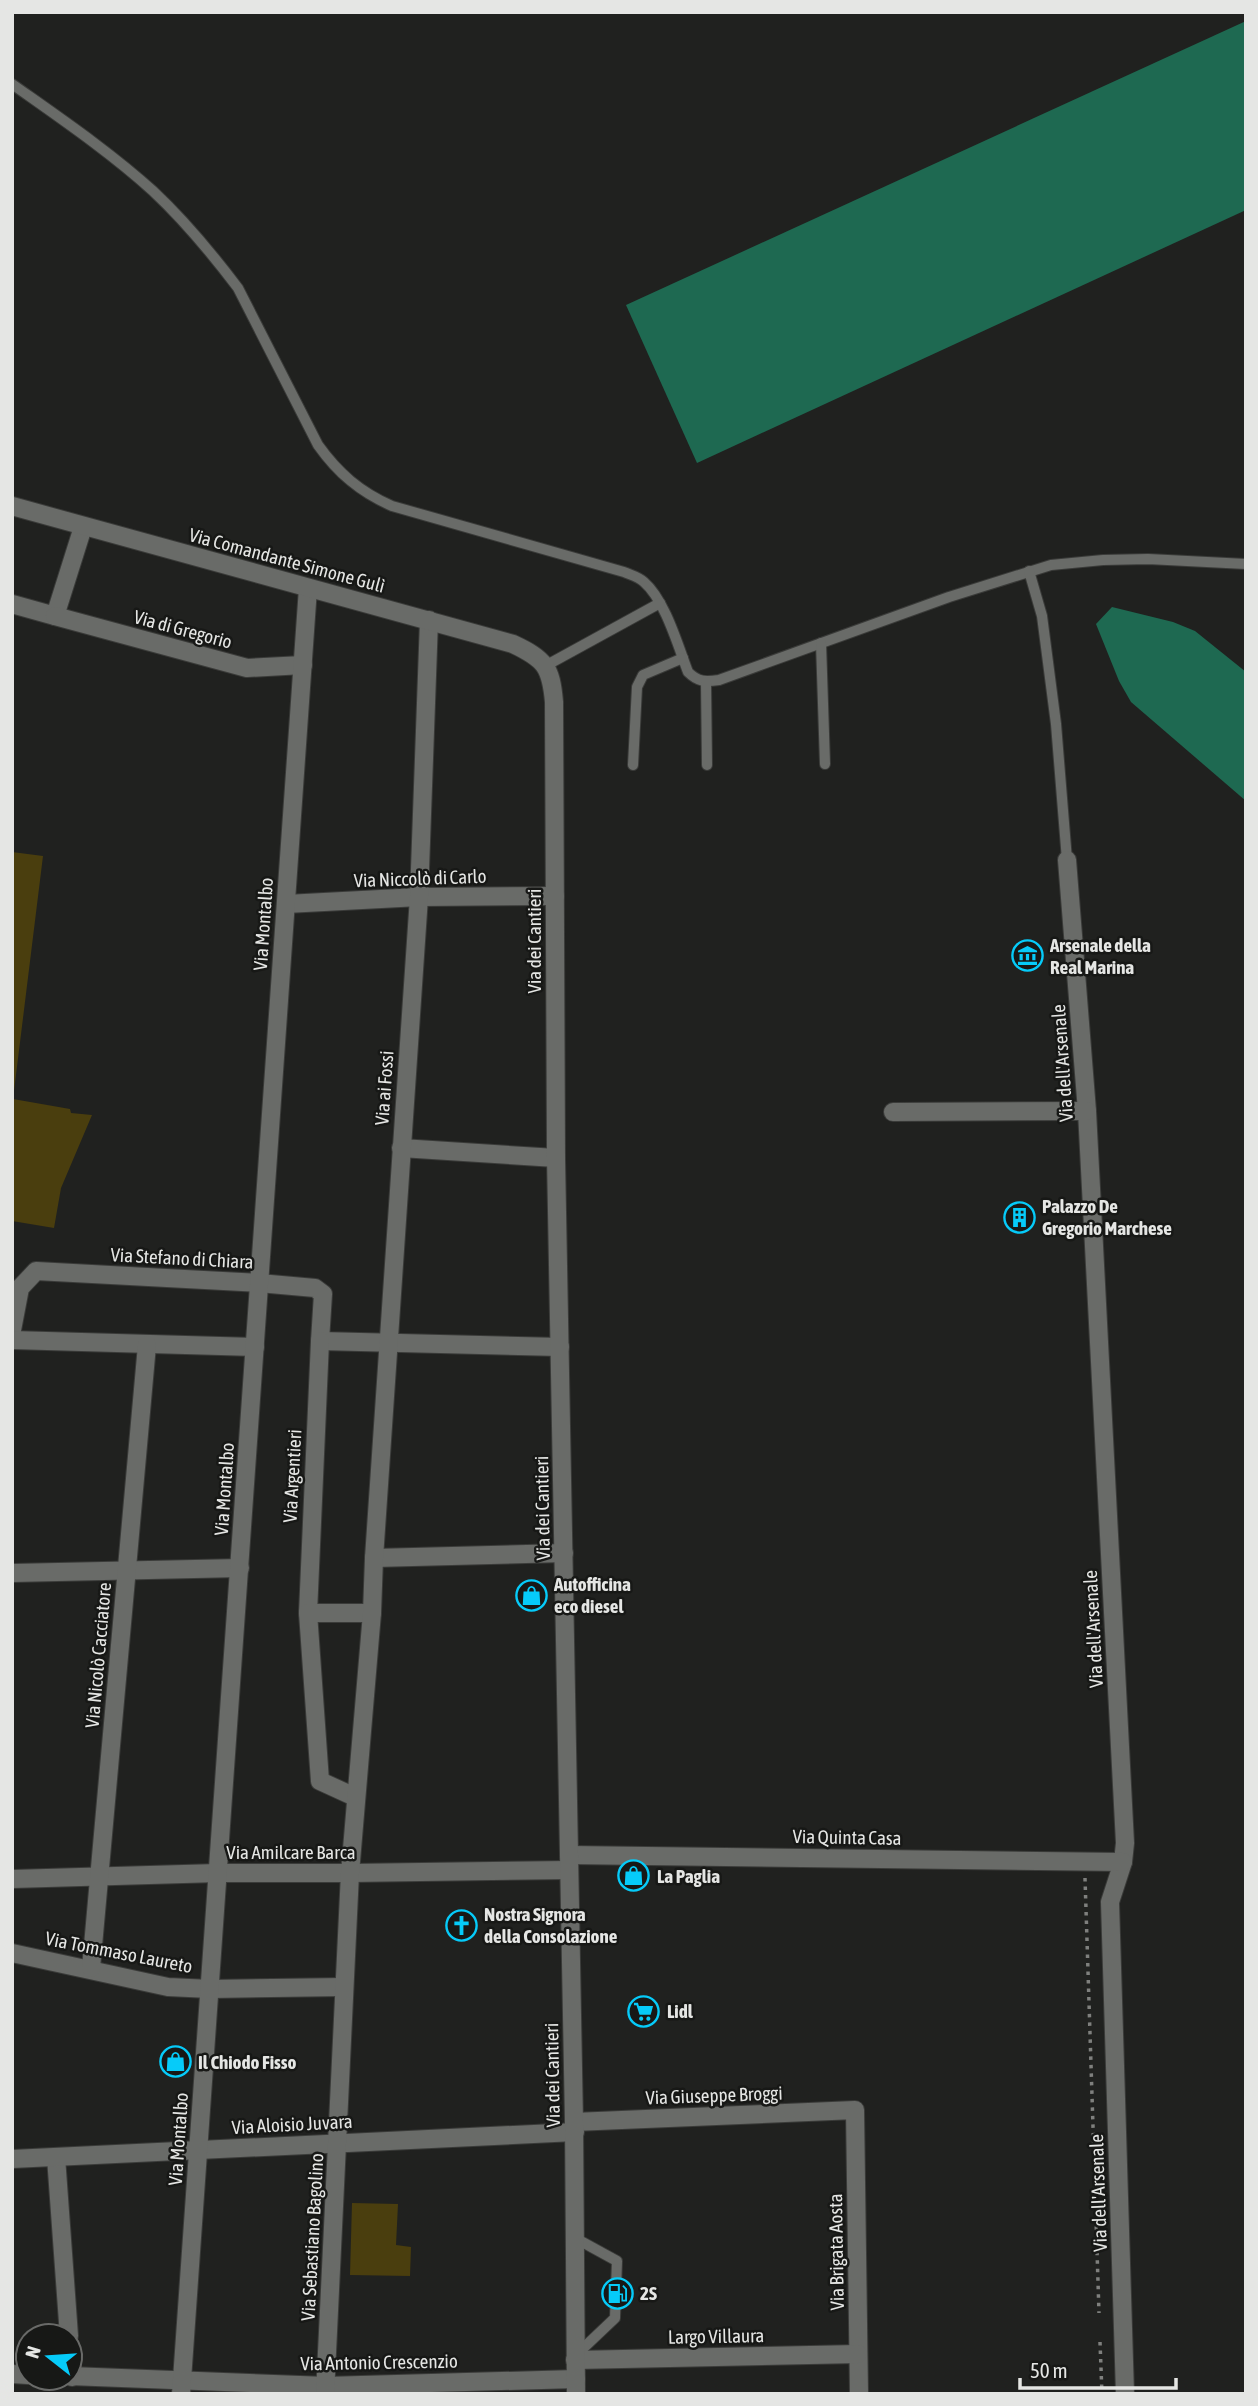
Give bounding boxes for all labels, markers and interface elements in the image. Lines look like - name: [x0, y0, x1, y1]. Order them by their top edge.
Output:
- street label: Via Comandante Simone Gulì: [187, 523, 387, 597]
- street label: Via di Gregorio: [131, 605, 235, 653]
- street label: Via Niccolò di Carlo: [353, 865, 487, 891]
- street label: Via Montalbo: [249, 877, 277, 971]
- street label: Via dei Cantieri: [523, 889, 545, 993]
- place label: Arsenale della Real Marina: [1049, 934, 1151, 978]
- museum icon: Arsenale della Real Marina: [1010, 939, 1044, 973]
- street label: Via dell'Arsenale: [1047, 1004, 1077, 1122]
- street label: Via ai Fossi: [370, 1050, 398, 1126]
- place label: Palazzo De Gregorio Marchese: [1042, 1195, 1172, 1239]
- building icon: Palazzo De Gregorio Marchese: [1002, 1200, 1036, 1234]
- street label: Via Stefano di Chiara: [110, 1243, 254, 1273]
- street label: Via Argentieri: [279, 1429, 305, 1523]
- street label: Via Montalbo: [210, 1442, 238, 1536]
- street label: Via dei Cantieri: [530, 1455, 554, 1561]
- street label: Via dell'Arsenale: [1079, 1570, 1107, 1688]
- place label: Autofficina eco diesel: [553, 1573, 631, 1617]
- shop icon: Autofficina eco diesel: [514, 1578, 548, 1612]
- street label: Via Nicolò Cacciatore: [81, 1581, 115, 1729]
- street label: Via Quinta Casa: [792, 1825, 902, 1849]
- street label: Via Amilcare Barca: [226, 1841, 356, 1863]
- shop icon: La Paglia: [617, 1859, 651, 1893]
- place label: La Paglia: [657, 1865, 720, 1887]
- place label: Nostra Signora della Consolazione: [484, 1903, 618, 1947]
- church icon: Nostra Signora della Consolazione: [444, 1908, 478, 1942]
- street label: Via Tommaso Laureto: [44, 1927, 195, 1977]
- supermarket icon: Lidl: [627, 1994, 661, 2028]
- place label: Lidl: [667, 2000, 694, 2022]
- street label: Via dei Cantieri: [540, 2022, 564, 2128]
- shop icon: Il Chiodo Fisso: [158, 2045, 192, 2079]
- place label: Il Chiodo Fisso: [198, 2051, 297, 2073]
- street label: Via Giuseppe Broggi: [645, 2082, 783, 2108]
- street label: Via Montalbo: [164, 2092, 192, 2186]
- street label: Via Aloisio Juvara: [231, 2110, 353, 2138]
- street label: Via dell'Arsenale: [1085, 2134, 1111, 2252]
- street label: Via Sebastiano Bagolino: [297, 2153, 327, 2321]
- street label: Via Brigata Aosta: [824, 2193, 848, 2311]
- fuel station icon: 2S: [600, 2276, 634, 2310]
- place label: 2S: [640, 2282, 657, 2304]
- north arrow: [14, 2322, 84, 2392]
- street label: Largo Villaura: [668, 2324, 764, 2348]
- text: N: [21, 2343, 45, 2361]
- scale bar: [1020, 2346, 1176, 2390]
- street label: Via Antonio Crescenzio: [300, 2350, 458, 2374]
- text: 50 m: [1030, 2358, 1068, 2382]

